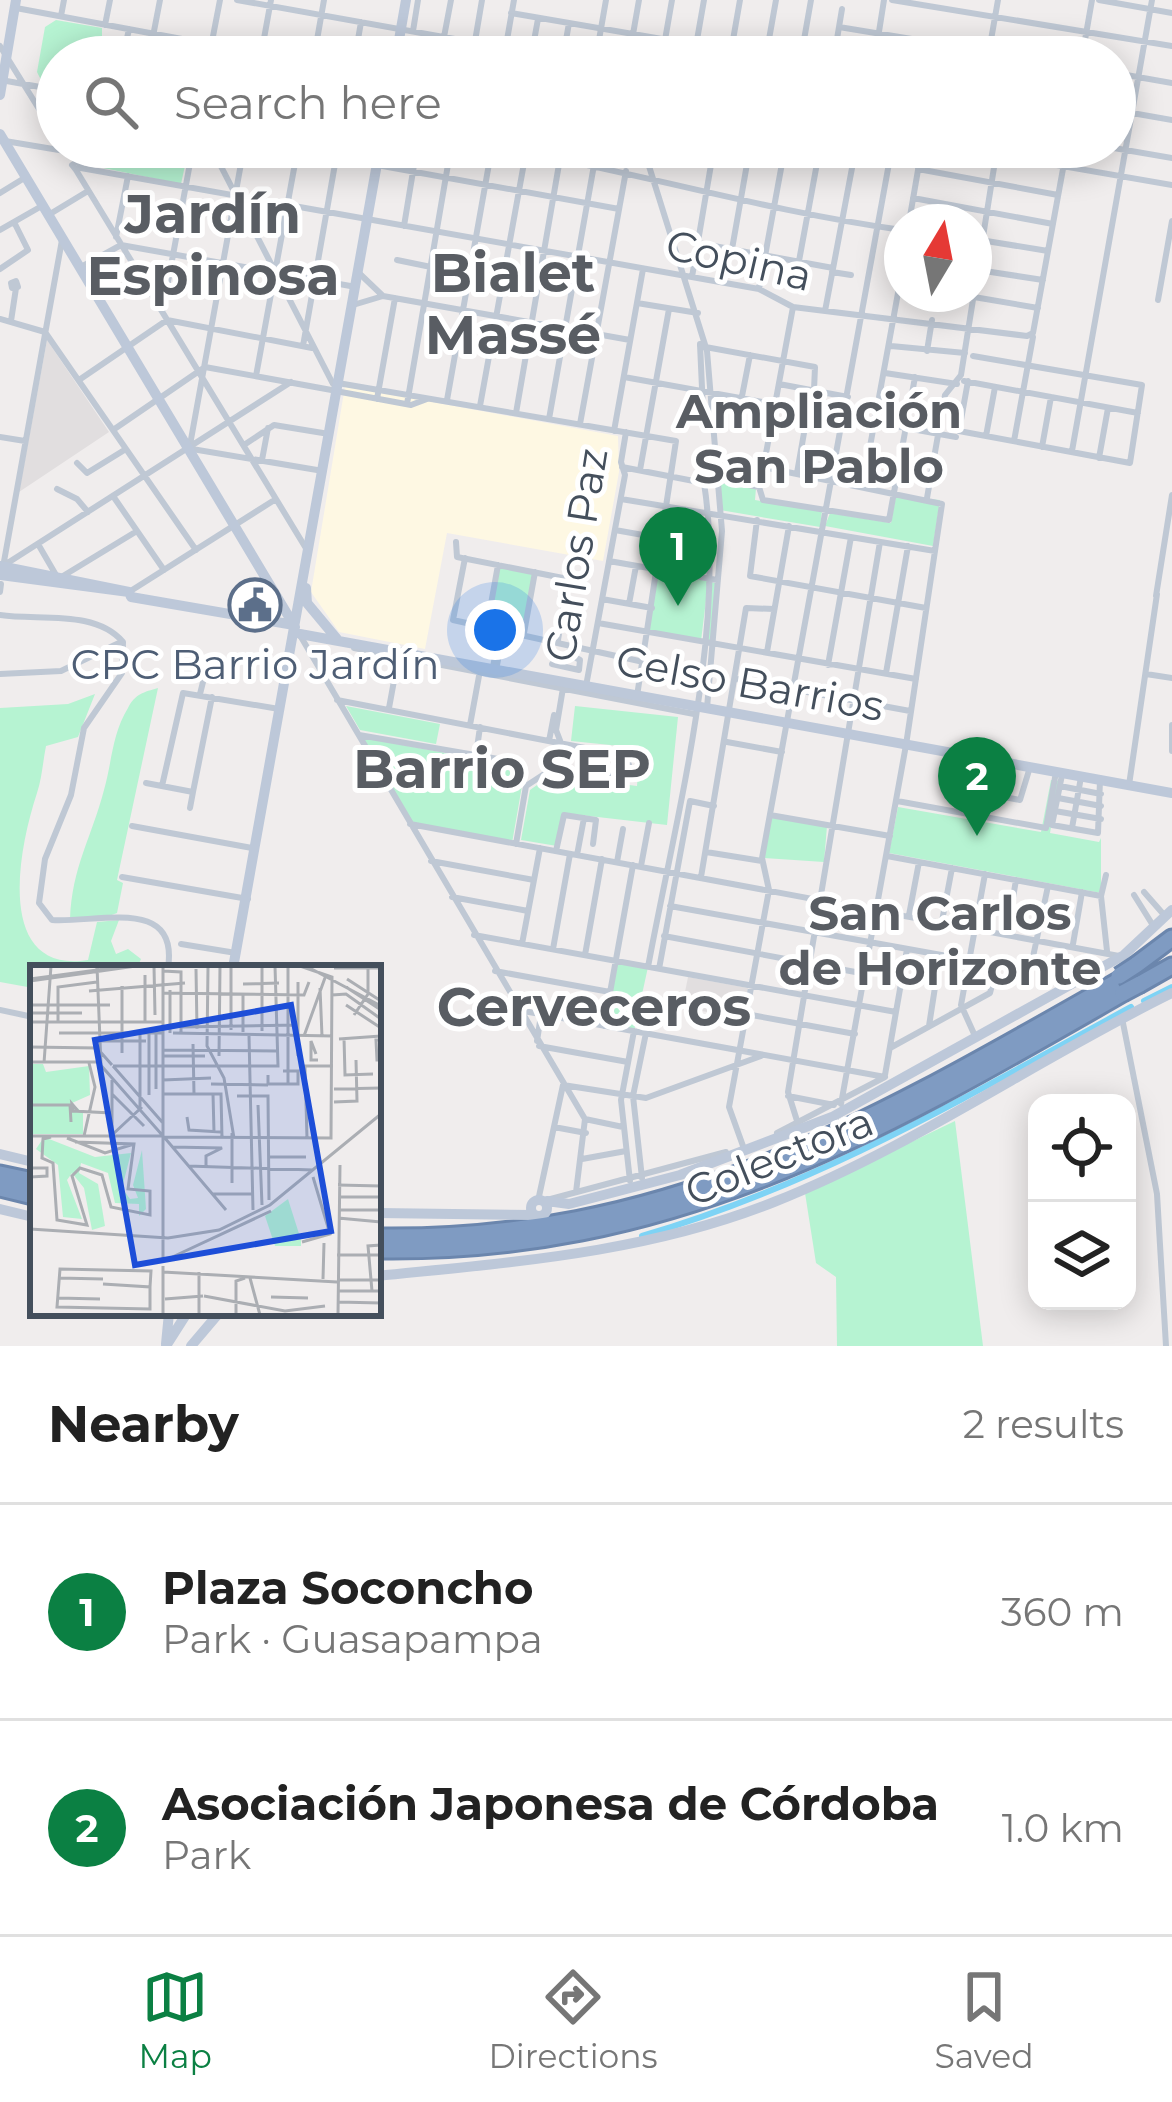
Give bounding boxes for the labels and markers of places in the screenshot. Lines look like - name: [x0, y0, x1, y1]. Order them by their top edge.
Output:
- pin: 1: [639, 507, 717, 606]
- public building icon: CPC Barrio Jardín: [227, 577, 283, 633]
- place label: CPC Barrio Jardín: [70, 638, 440, 690]
- pin: 2: [938, 737, 1016, 836]

